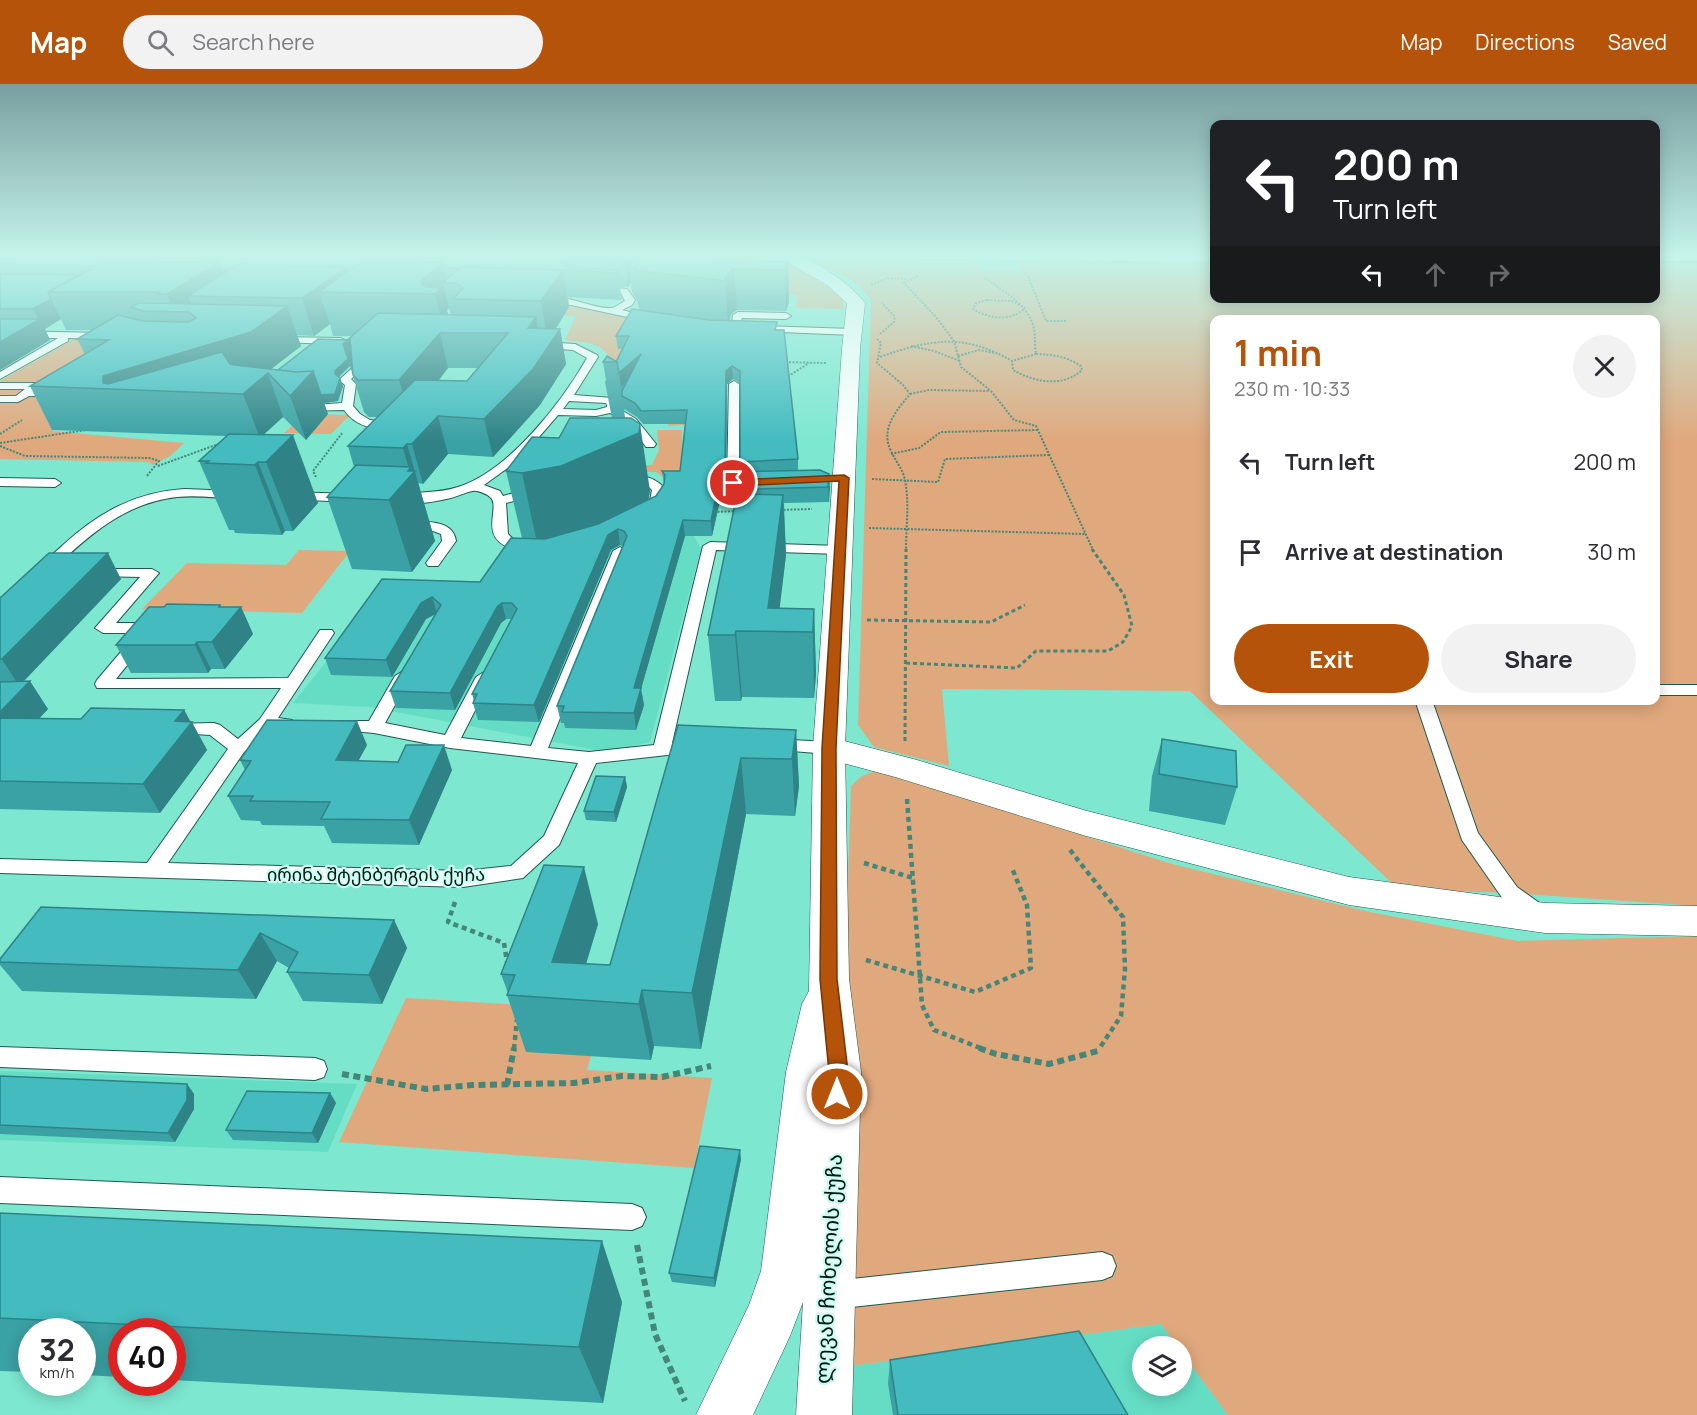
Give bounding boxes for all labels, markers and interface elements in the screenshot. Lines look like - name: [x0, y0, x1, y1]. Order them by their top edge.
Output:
- search box: [123, 15, 543, 69]
- text: Map: [30, 23, 87, 61]
- icon: search: [144, 26, 177, 59]
- text: Search here: [192, 27, 315, 57]
- text: Map: [1401, 28, 1442, 56]
- text: Directions: [1475, 28, 1575, 56]
- text: Saved: [1608, 28, 1667, 56]
- text: 200 m: [1333, 135, 1459, 193]
- icon: left: [1234, 144, 1312, 222]
- text: Turn left: [1333, 190, 1437, 227]
- icon: left: [1356, 258, 1389, 291]
- icon: ahead: [1419, 258, 1452, 291]
- icon: right: [1482, 258, 1515, 291]
- text: 1 min: [1234, 328, 1322, 377]
- button: close: [1573, 335, 1636, 398]
- text: 230 m · 10:33: [1234, 375, 1350, 402]
- icon: left: [1234, 446, 1267, 479]
- text: Turn left: [1285, 447, 1375, 477]
- text: 200 m: [1574, 447, 1636, 477]
- pin: [707, 457, 758, 508]
- icon: arrive: [716, 466, 749, 499]
- icon: arrive: [1234, 536, 1267, 569]
- text: Arrive at destination: [1285, 537, 1503, 567]
- text: 30 m: [1587, 537, 1636, 567]
- button: Exit: [1234, 624, 1429, 693]
- button: Share: [1441, 624, 1636, 693]
- street label: ირინა შტენბერგის ქუჩა: [267, 862, 485, 886]
- position arrow: [805, 1062, 869, 1126]
- street label: ლევან ჩოხელის ქუჩა: [808, 1153, 848, 1385]
- speed limit sign: 40: [108, 1318, 186, 1396]
- text: 32: [39, 1329, 75, 1370]
- map controls: [1132, 1336, 1192, 1396]
- button: layers: [1132, 1336, 1192, 1396]
- text: km/h: [40, 1362, 74, 1383]

